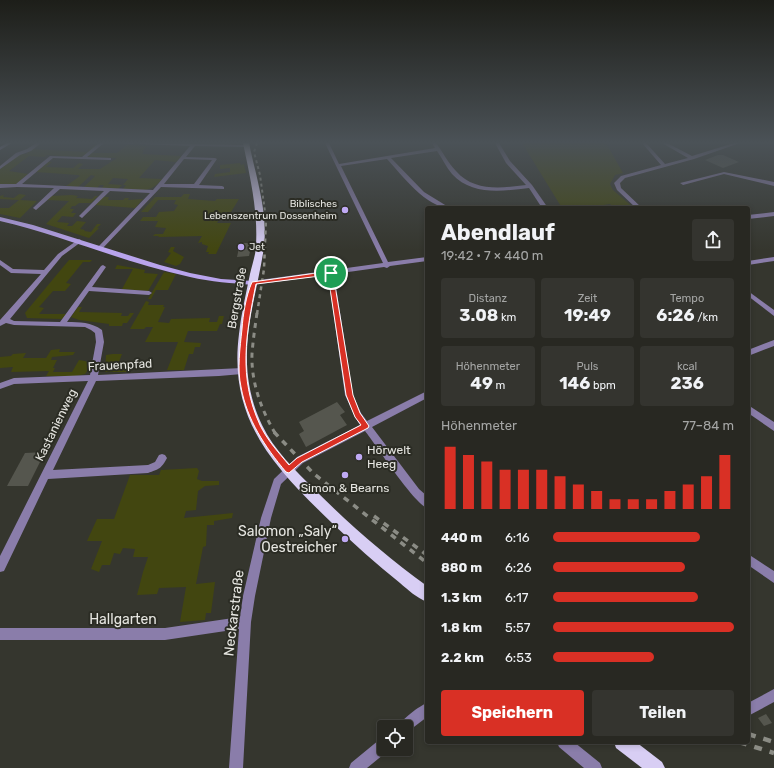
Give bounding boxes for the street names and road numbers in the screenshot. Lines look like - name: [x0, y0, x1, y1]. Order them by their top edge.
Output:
- street label: Bergstraße: [225, 266, 249, 330]
- street label: Frauenpfad: [87, 356, 153, 374]
- street label: Kastanienweg: [32, 387, 80, 463]
- street label: Neckarstraße: [220, 569, 248, 657]
- street label: Hallgarten: [89, 611, 157, 628]

